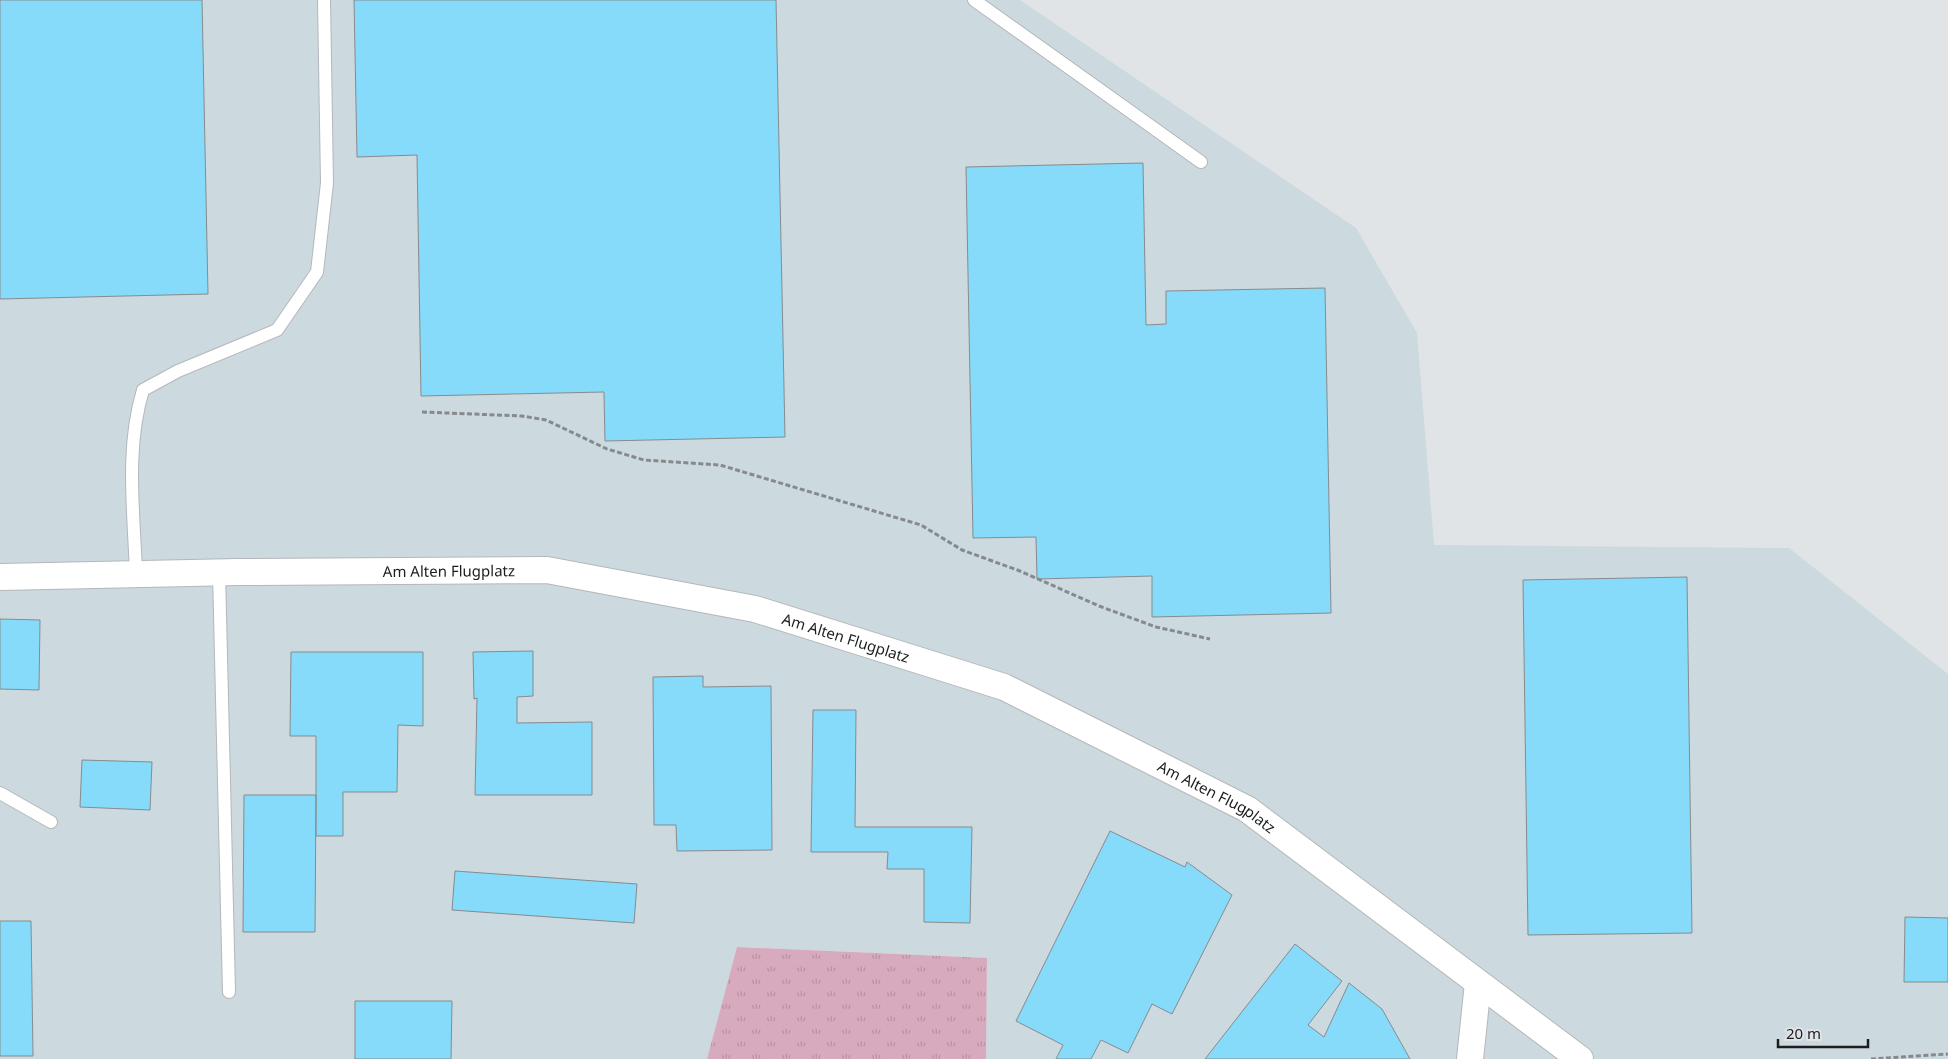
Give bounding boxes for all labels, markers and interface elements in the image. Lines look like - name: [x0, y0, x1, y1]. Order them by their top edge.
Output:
- street label: Am Alten Flugplatz: [383, 560, 515, 581]
- street label: Am Alten Flugplatz: [780, 608, 912, 667]
- street label: Am Alten Flugplatz: [1154, 756, 1280, 837]
- scale bar: [1778, 1016, 1868, 1048]
- text: 20 m: [1786, 1023, 1821, 1043]

